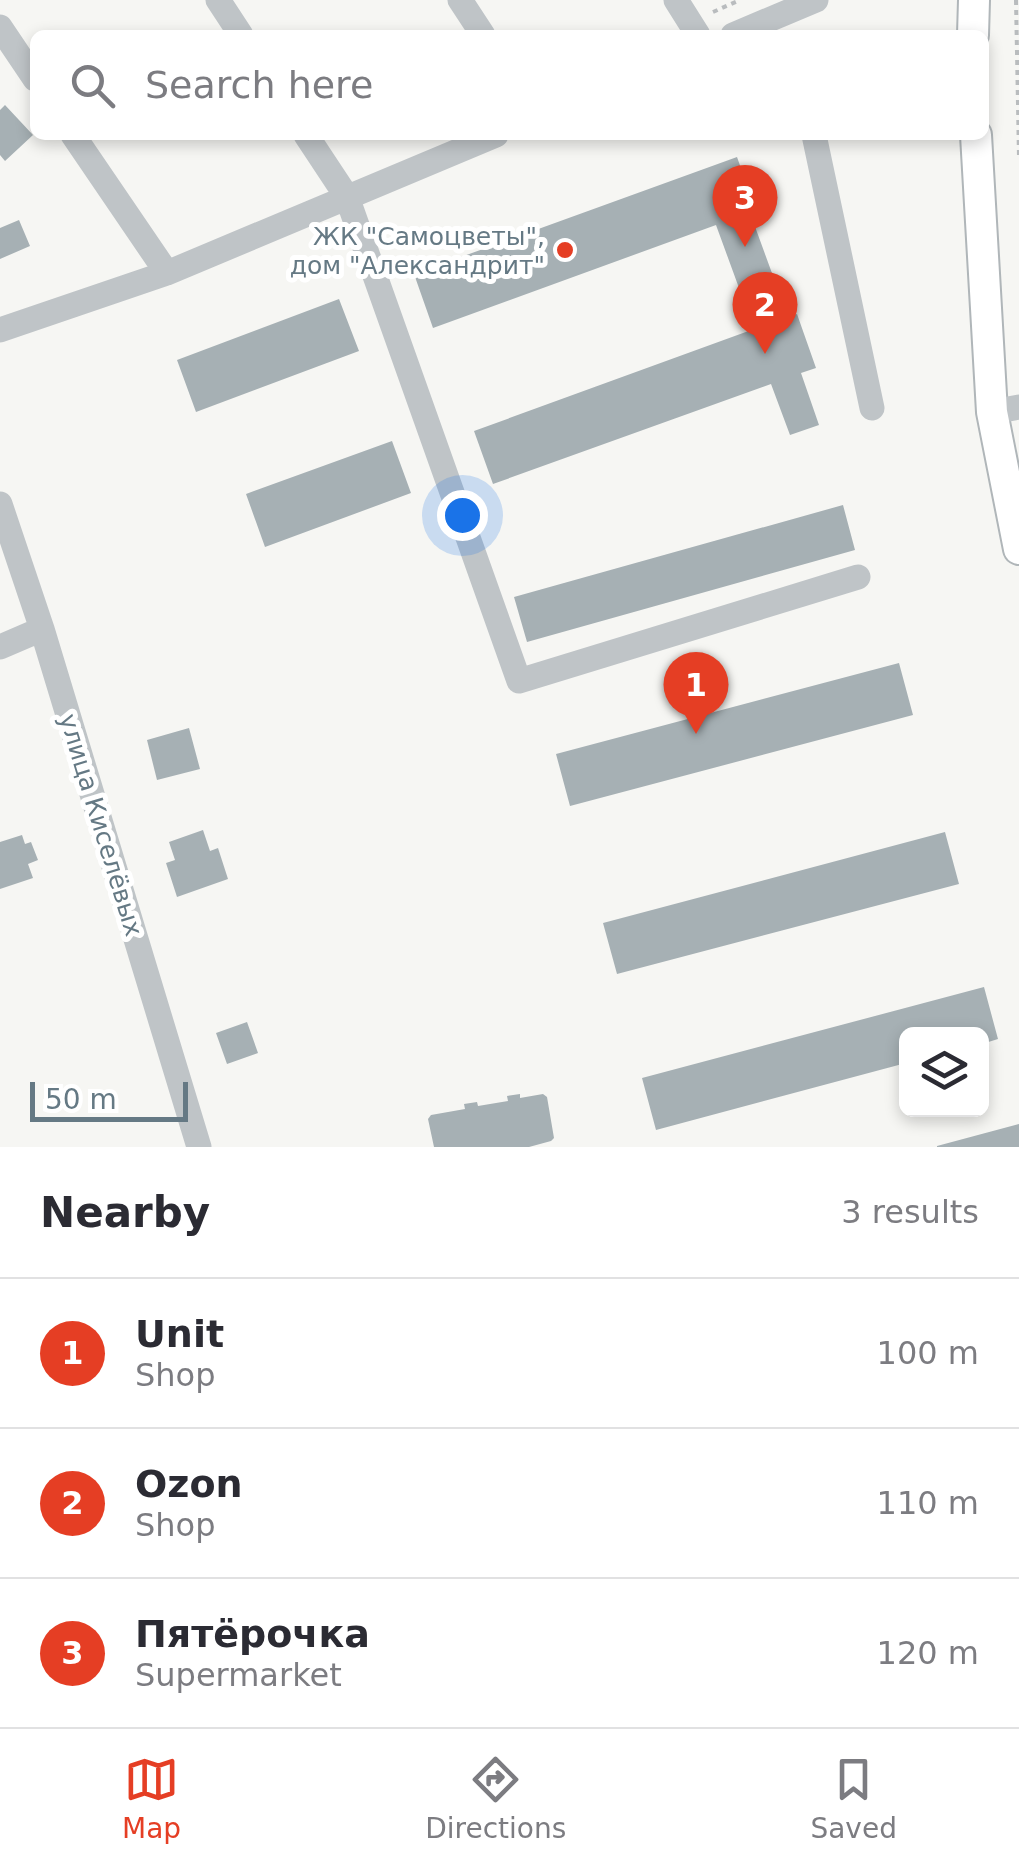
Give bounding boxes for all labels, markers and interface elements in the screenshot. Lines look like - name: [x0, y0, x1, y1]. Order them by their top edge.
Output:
- search box: [30, 30, 989, 140]
- icon: search: [65, 58, 120, 113]
- text: Search here: [145, 63, 373, 107]
- pin: 3: [712, 164, 778, 247]
- place label: ЖК "Самоцветы", дом "Александрит": [290, 222, 545, 280]
- marker: ЖК "Самоцветы", дом "Александрит": [554, 239, 576, 261]
- pin: 2: [732, 272, 798, 354]
- your location: [437, 490, 488, 541]
- pin: 1: [664, 652, 728, 734]
- street label: улица Киселёвых: [53, 710, 149, 940]
- map controls: [899, 1027, 989, 1117]
- button: layers: [899, 1027, 989, 1117]
- scale bar: [30, 1077, 188, 1122]
- text: 50 m: [45, 1083, 117, 1116]
- text: Nearby: [40, 1188, 210, 1237]
- text: 3 results: [841, 1193, 979, 1231]
- text: Unit: [135, 1312, 224, 1356]
- text: 1: [61, 1334, 84, 1372]
- text: 100 m: [877, 1334, 979, 1372]
- text: Shop: [135, 1356, 215, 1394]
- text: Ozon: [135, 1462, 243, 1506]
- text: 2: [61, 1484, 84, 1522]
- text: 110 m: [877, 1484, 979, 1522]
- text: Shop: [135, 1506, 215, 1544]
- text: Пятёрочка: [135, 1612, 370, 1656]
- text: 3: [61, 1634, 84, 1672]
- text: 120 m: [877, 1634, 979, 1672]
- text: Supermarket: [135, 1656, 342, 1694]
- tab: Map: [122, 1752, 181, 1845]
- tab: Directions: [425, 1752, 566, 1845]
- tab: Saved: [810, 1752, 897, 1845]

